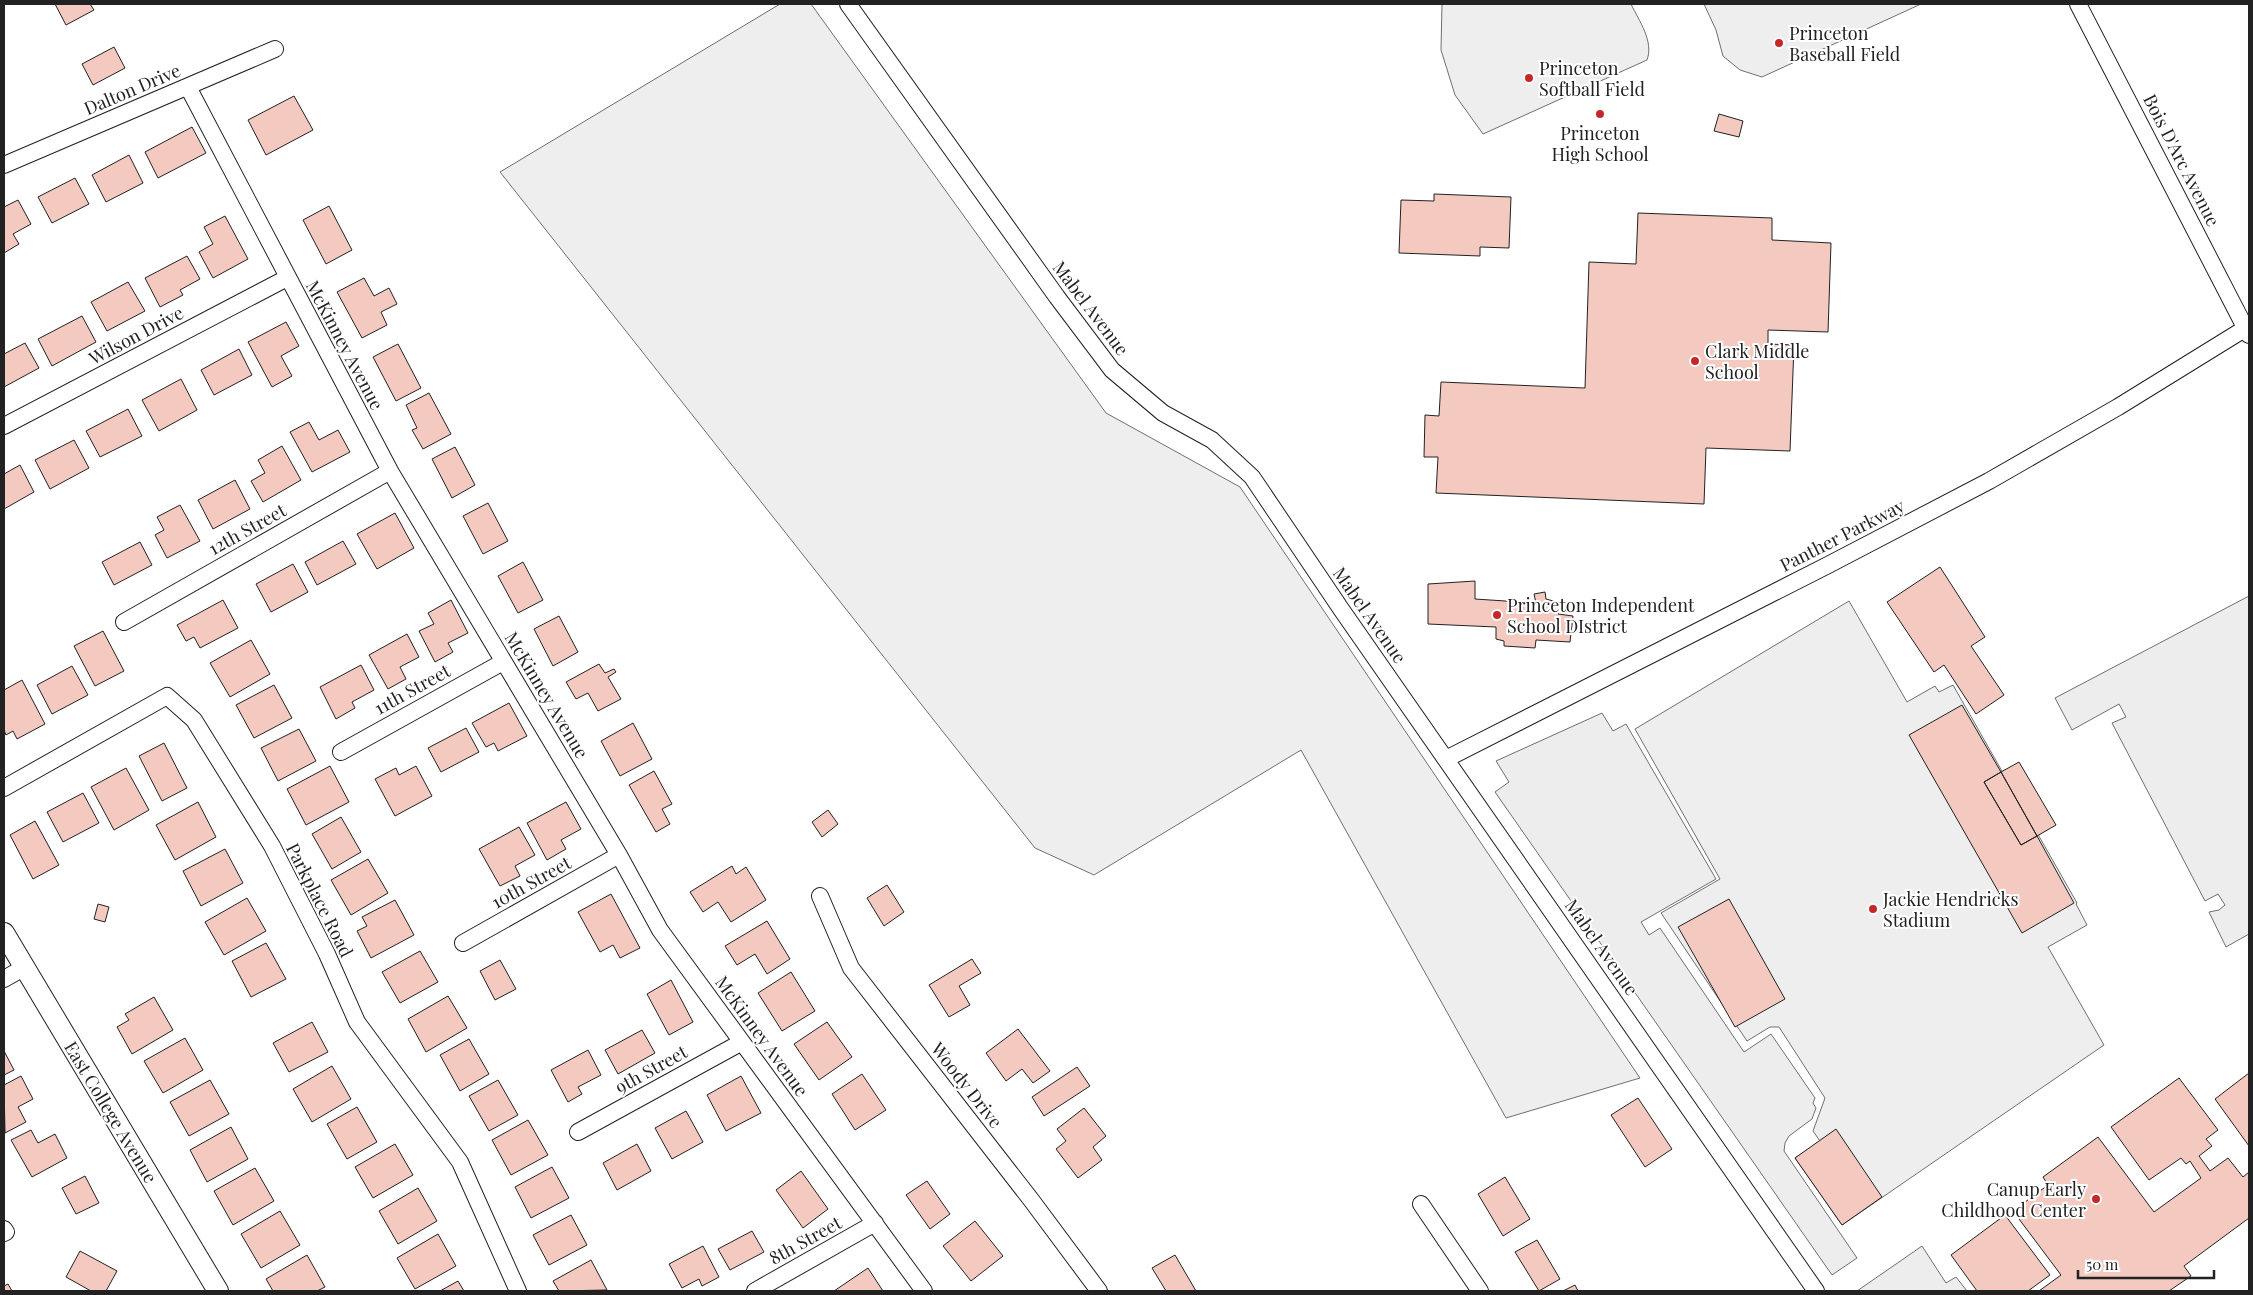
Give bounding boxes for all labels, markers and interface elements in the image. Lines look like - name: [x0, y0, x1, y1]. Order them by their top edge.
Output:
- place label: Princeton Baseball Field: [1789, 21, 1901, 66]
- marker: Princeton Baseball Field: [1773, 37, 1785, 49]
- place label: Princeton Softball Field: [1539, 56, 1645, 101]
- street label: Dalton Drive: [80, 58, 184, 120]
- marker: Princeton Softball Field: [1523, 72, 1535, 84]
- street label: Bois D'Arc Avenue: [2138, 90, 2226, 230]
- marker: Princeton High School: [1594, 108, 1606, 120]
- place label: Princeton High School: [1551, 121, 1649, 166]
- street label: Mabel Avenue: [1048, 256, 1134, 360]
- street label: McKinney Avenue: [301, 276, 389, 414]
- street label: Wilson Drive: [84, 300, 187, 370]
- place label: Clark Middle School: [1705, 339, 1809, 384]
- marker: Clark Middle School: [1689, 355, 1701, 367]
- street label: Panther Parkway: [1776, 493, 1908, 577]
- street label: 12th Street: [204, 498, 291, 560]
- street label: Mabel Avenue: [1328, 562, 1412, 668]
- place label: Princeton Independent School DIstrict: [1507, 593, 1695, 638]
- marker: Princeton Independent School DIstrict: [1491, 609, 1503, 621]
- street label: McKinney Avenue: [500, 627, 594, 763]
- street label: 11th Street: [370, 658, 455, 720]
- street label: Parkplace Road: [281, 839, 359, 962]
- street label: 10th Street: [487, 850, 576, 914]
- place label: Jackie Hendricks Stadium: [1882, 887, 2019, 932]
- street label: Mabel Avenue: [1560, 894, 1644, 1000]
- marker: Jackie Hendricks Stadium: [1867, 903, 1879, 915]
- street label: McKinney Avenue: [710, 971, 814, 1101]
- street label: Woody Drive: [925, 1036, 1008, 1133]
- street label: East College Avenue: [59, 1037, 163, 1187]
- street label: 9th Street: [611, 1039, 692, 1099]
- place label: Canup Early Childhood Center: [1941, 1177, 2086, 1222]
- marker: Canup Early Childhood Center: [2090, 1193, 2102, 1205]
- street label: 8th Street: [765, 1210, 846, 1270]
- scale bar: [2078, 1248, 2214, 1280]
- text: 50 m: [2086, 1254, 2119, 1274]

